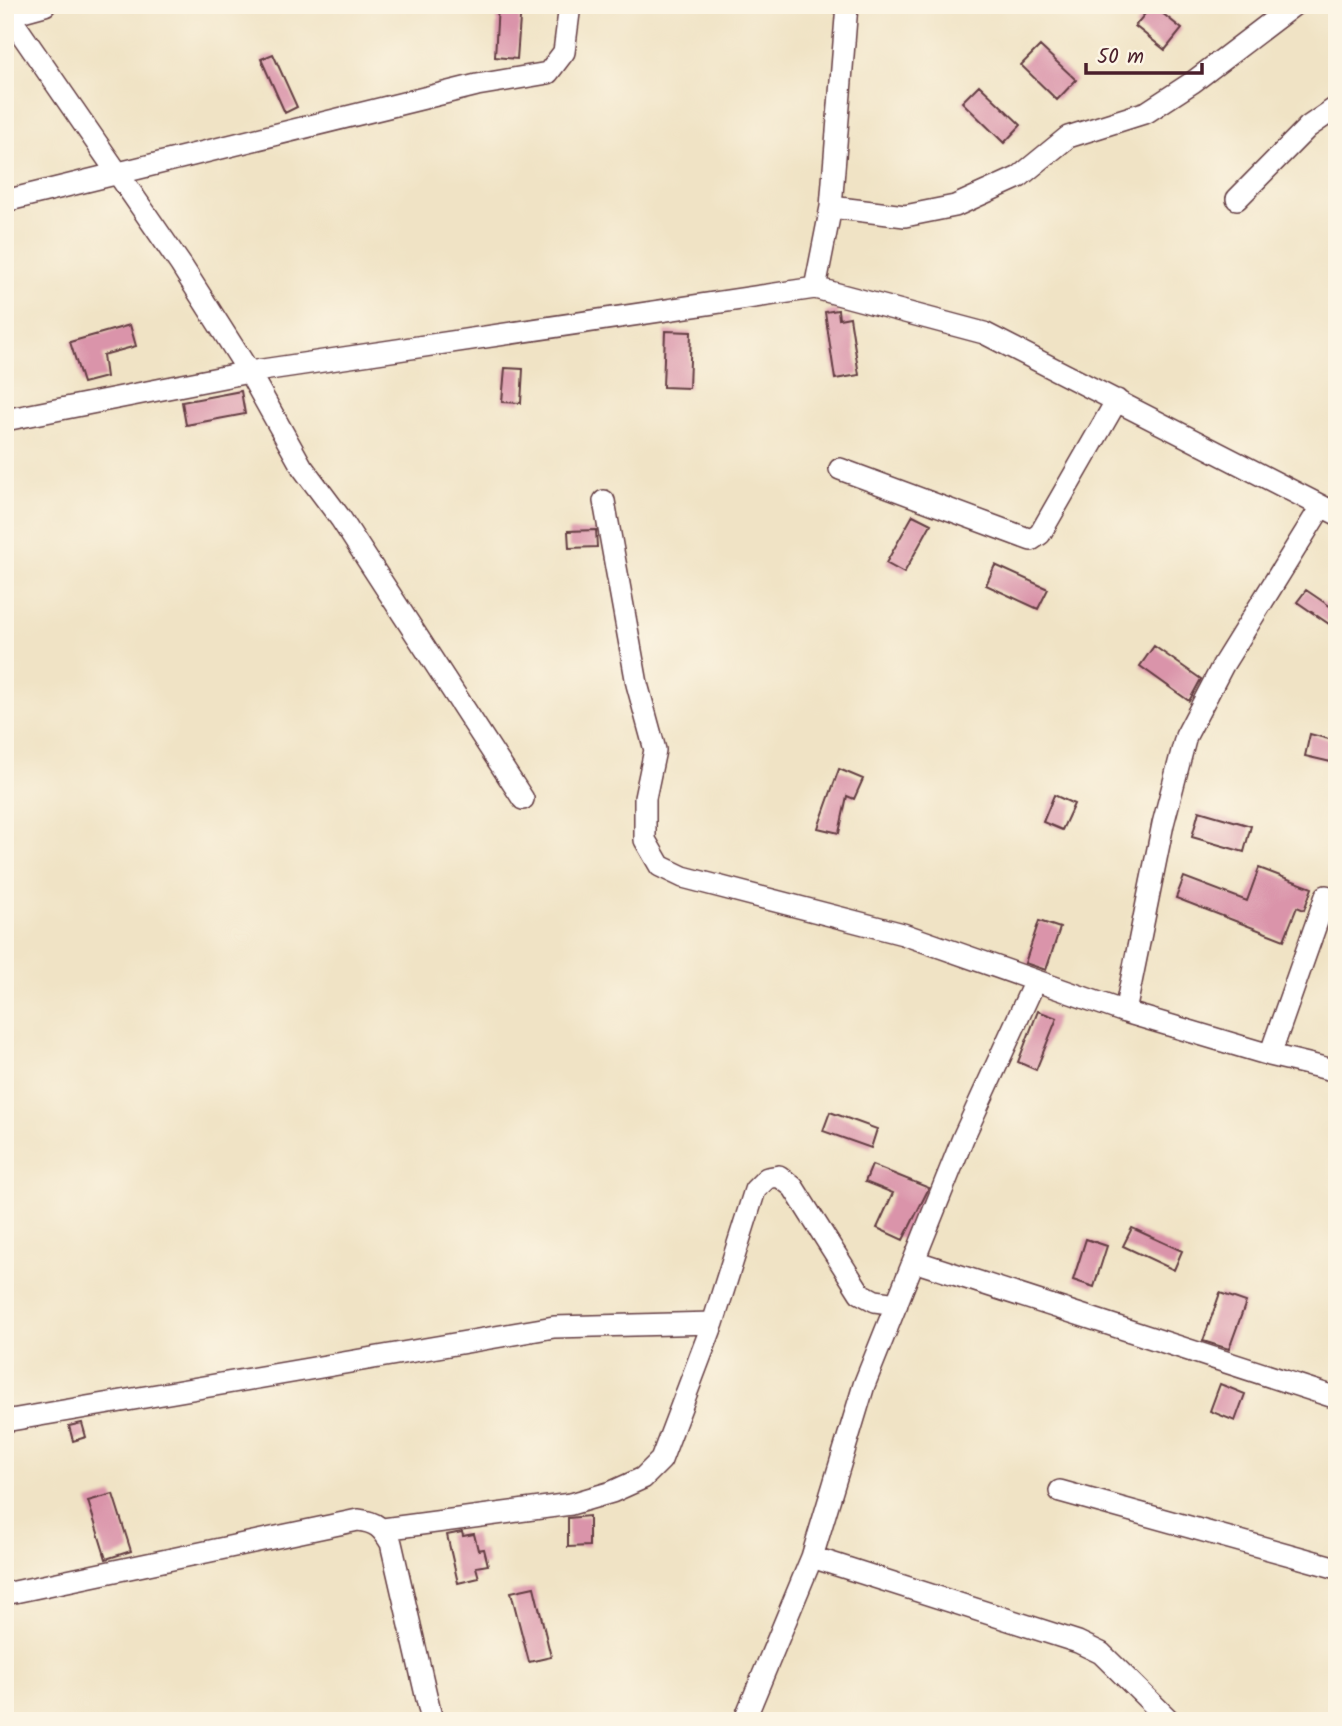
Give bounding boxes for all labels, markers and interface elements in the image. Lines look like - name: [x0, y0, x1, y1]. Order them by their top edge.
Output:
- scale bar: [1086, 32, 1202, 76]
- text: 50 m: [1097, 41, 1144, 74]

